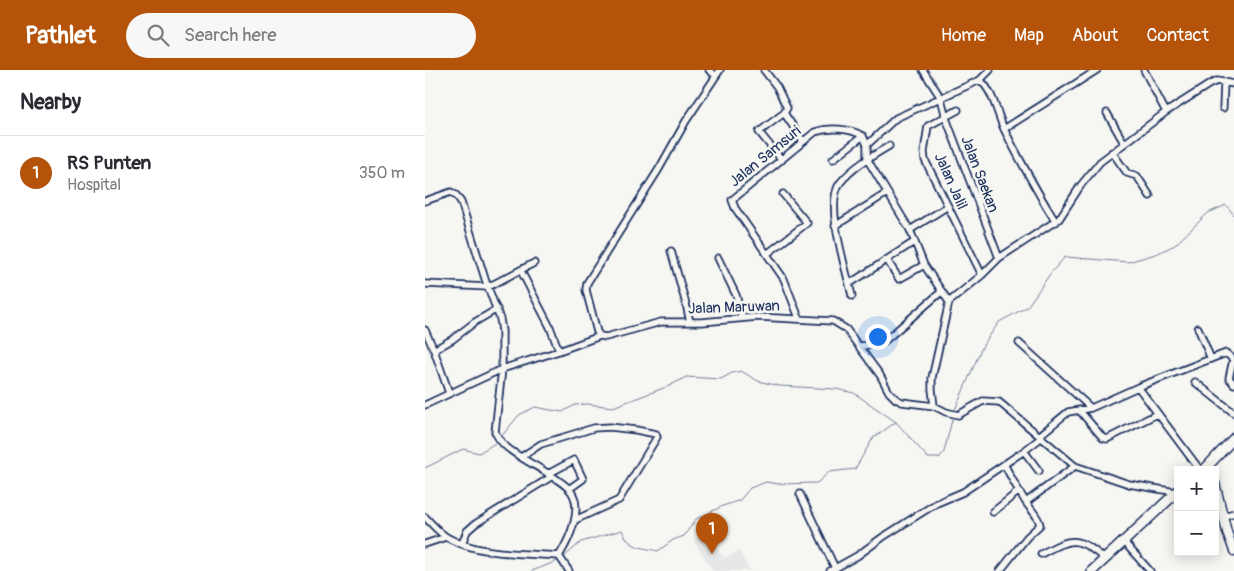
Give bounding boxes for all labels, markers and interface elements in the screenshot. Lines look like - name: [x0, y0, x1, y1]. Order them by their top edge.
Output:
- search box: [126, 13, 476, 58]
- text: Pathlet: [25, 21, 96, 50]
- icon: search: [144, 21, 172, 49]
- text: Search here: [184, 23, 277, 47]
- text: Home: [941, 24, 986, 47]
- text: Map: [1014, 24, 1044, 47]
- text: About: [1072, 24, 1118, 47]
- text: Contact: [1146, 24, 1209, 47]
- text: Nearby: [20, 89, 81, 116]
- street label: Jalan Samsuri: [726, 121, 805, 191]
- street label: Jalan Saekan: [956, 133, 1003, 215]
- street label: Jalan Jalil: [930, 150, 971, 212]
- text: RS Punten: [67, 151, 151, 175]
- text: 1: [33, 163, 39, 183]
- text: 350 m: [359, 163, 405, 183]
- text: Hospital: [67, 175, 121, 195]
- street label: Jalan Maruwan: [688, 296, 780, 319]
- your location: [865, 324, 891, 350]
- map controls: [1174, 466, 1219, 556]
- button: +: [1174, 466, 1219, 511]
- button: −: [1174, 511, 1219, 556]
- pin: 1: [696, 513, 728, 554]

